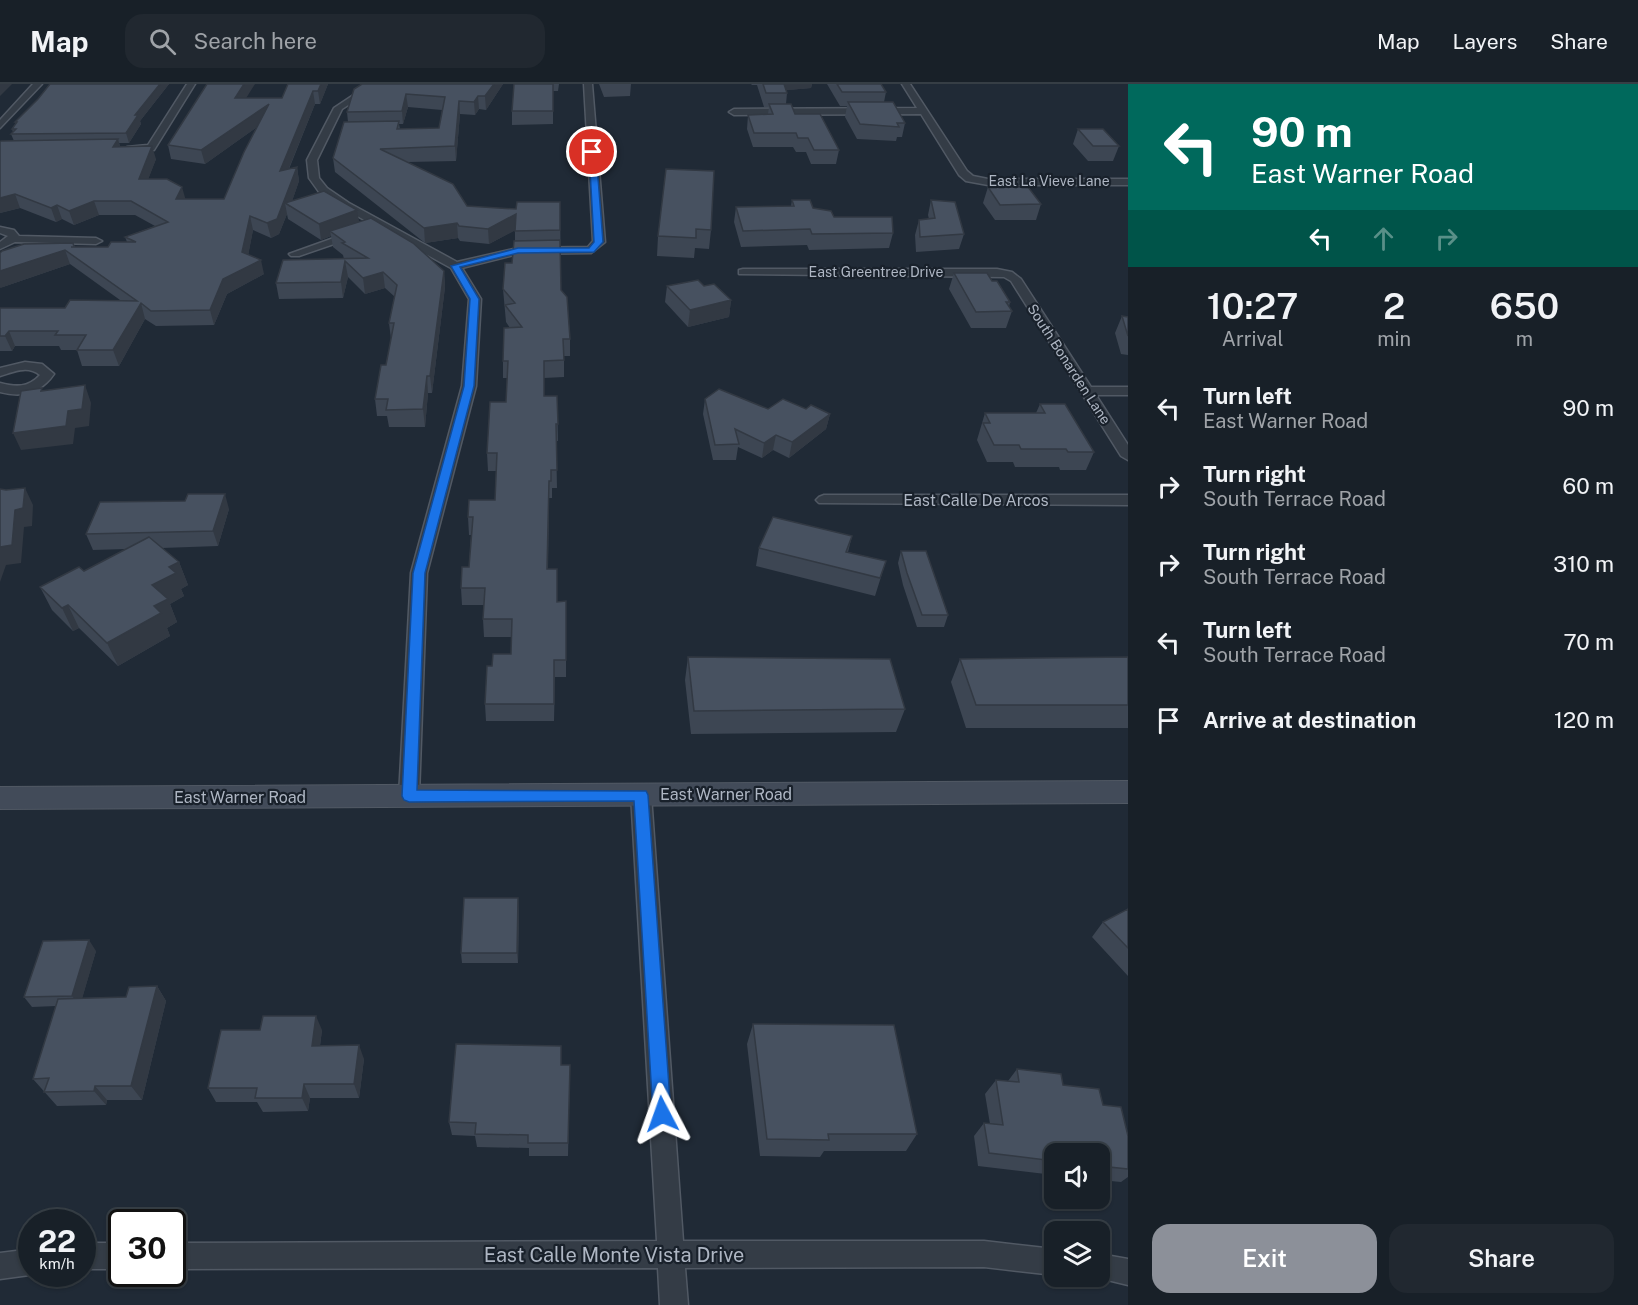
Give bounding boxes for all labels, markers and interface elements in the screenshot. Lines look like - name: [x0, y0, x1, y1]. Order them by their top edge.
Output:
- search box: [125, 14, 545, 68]
- text: Map: [30, 25, 89, 58]
- icon: search: [146, 25, 179, 58]
- text: Search here: [194, 28, 317, 54]
- text: Map: [1377, 29, 1420, 54]
- text: Layers: [1453, 29, 1517, 54]
- text: Share: [1550, 29, 1608, 54]
- text: 90 m: [1251, 107, 1353, 156]
- icon: left: [1152, 108, 1230, 186]
- pin: [566, 126, 617, 177]
- icon: arrive: [575, 135, 608, 168]
- text: East Warner Road: [1251, 157, 1474, 189]
- street label: East La Vieve Lane: [988, 173, 1110, 189]
- icon: left: [1304, 222, 1337, 255]
- icon: ahead: [1367, 222, 1400, 255]
- icon: right: [1430, 222, 1463, 255]
- street label: East Greentree Drive: [809, 264, 943, 280]
- text: 10:27: [1207, 285, 1298, 327]
- text: 2: [1383, 285, 1405, 327]
- text: 650: [1490, 285, 1559, 327]
- street label: South Bonarden Lane: [1024, 301, 1114, 427]
- text: Arrival: [1222, 327, 1283, 351]
- text: min: [1377, 327, 1411, 351]
- text: m: [1516, 327, 1533, 351]
- text: Turn left: [1203, 383, 1292, 409]
- icon: left: [1152, 392, 1185, 425]
- text: 90 m: [1563, 395, 1614, 421]
- text: East Warner Road: [1203, 409, 1368, 433]
- text: Turn right: [1203, 461, 1306, 487]
- icon: right: [1152, 470, 1185, 503]
- text: 60 m: [1563, 473, 1614, 499]
- text: South Terrace Road: [1203, 487, 1386, 511]
- street label: East Calle De Arcos: [903, 491, 1049, 510]
- text: Turn right: [1203, 539, 1306, 565]
- icon: right: [1152, 548, 1185, 581]
- text: 310 m: [1553, 551, 1614, 577]
- text: South Terrace Road: [1203, 565, 1386, 589]
- text: Turn left: [1203, 617, 1292, 643]
- icon: left: [1152, 626, 1185, 659]
- text: 70 m: [1563, 629, 1614, 655]
- text: South Terrace Road: [1203, 643, 1386, 667]
- icon: arrive: [1152, 704, 1185, 737]
- text: Arrive at destination: [1203, 707, 1416, 733]
- text: 120 m: [1554, 707, 1614, 733]
- street label: East Warner Road: [660, 785, 792, 804]
- street label: East Warner Road: [174, 788, 306, 807]
- position arrow: [630, 1082, 694, 1146]
- map controls: [1044, 1143, 1110, 1287]
- button: sound: [1044, 1143, 1110, 1209]
- speed limit sign: 30: [108, 1209, 186, 1287]
- button: layers: [1044, 1221, 1110, 1287]
- text: 22: [38, 1223, 76, 1259]
- button: Exit: [1152, 1224, 1377, 1293]
- button: Share: [1389, 1224, 1614, 1293]
- street label: East Calle Monte Vista Drive: [484, 1243, 744, 1267]
- text: km/h: [39, 1255, 75, 1272]

